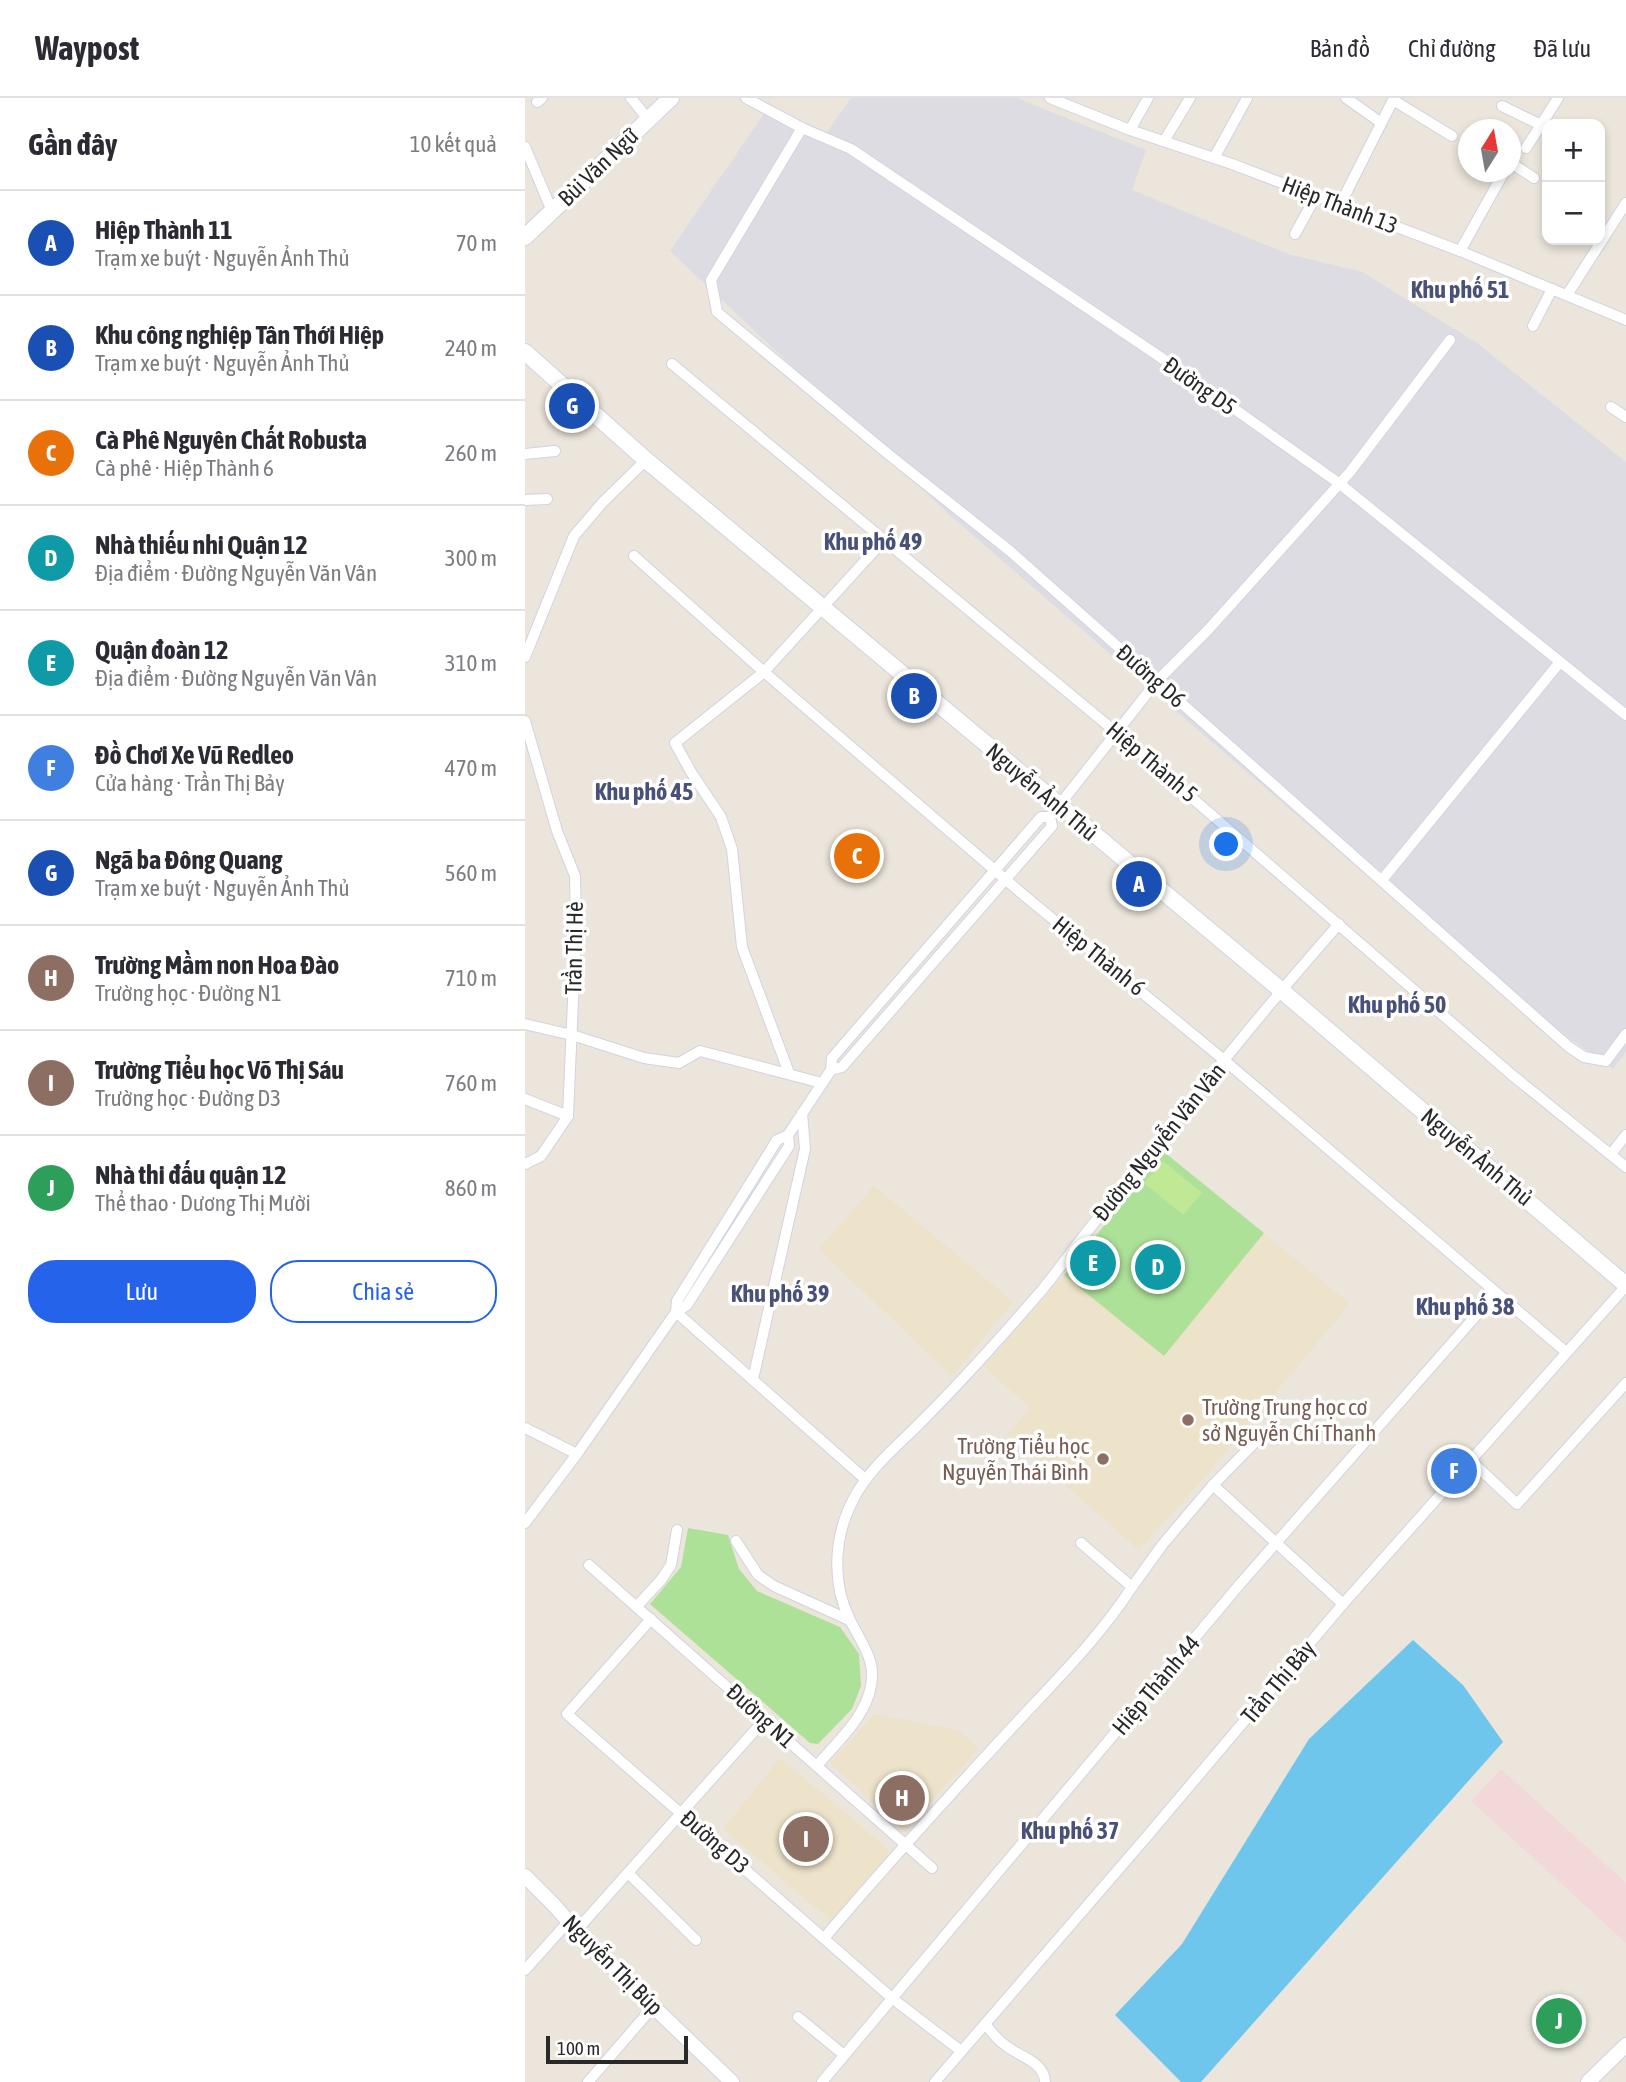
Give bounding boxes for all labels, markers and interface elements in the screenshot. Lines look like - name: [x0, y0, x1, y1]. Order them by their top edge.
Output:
- text: Waypost: [35, 29, 139, 67]
- text: Bản đồ: [1310, 35, 1370, 62]
- text: Chỉ đường: [1408, 35, 1496, 62]
- text: Đã lưu: [1534, 35, 1591, 62]
- north arrow: [1458, 119, 1521, 182]
- map controls: [1542, 119, 1605, 245]
- button: +: [1542, 119, 1605, 182]
- street label: Bùi Văn Ngữ: [553, 122, 644, 211]
- text: Gần đây: [28, 127, 117, 161]
- text: 10 kết quả: [410, 131, 497, 157]
- street label: Hiệp Thành 13: [1279, 171, 1401, 239]
- button: −: [1542, 182, 1605, 245]
- text: Hiệp Thành 11: [95, 215, 233, 245]
- text: A: [45, 230, 57, 256]
- text: 70 m: [456, 230, 497, 256]
- text: Trạm xe buýt · Nguyễn Ảnh Thủ: [95, 245, 350, 271]
- district label: Khu phố 51: [1411, 276, 1509, 303]
- text: Khu công nghiệp Tân Thới Hiệp: [95, 320, 384, 350]
- text: B: [46, 335, 56, 361]
- text: 240 m: [445, 335, 497, 361]
- text: Trạm xe buýt · Nguyễn Ảnh Thủ: [95, 350, 350, 376]
- street label: Đường D5: [1159, 352, 1241, 420]
- pin: G: [549, 380, 595, 432]
- text: Cà Phê Nguyên Chất Robusta: [95, 425, 367, 455]
- text: C: [46, 440, 56, 466]
- text: 260 m: [445, 440, 497, 466]
- text: Cà phê · Hiệp Thành 6: [95, 455, 274, 481]
- district label: Khu phố 49: [824, 528, 922, 555]
- text: Nhà thiếu nhi Quận 12: [95, 530, 308, 560]
- text: D: [45, 545, 57, 571]
- text: 300 m: [445, 545, 497, 571]
- text: Địa điểm · Đường Nguyễn Văn Vân: [95, 560, 377, 586]
- text: Quận đoàn 12: [95, 635, 228, 665]
- street label: Đường D6: [1111, 639, 1191, 713]
- text: E: [46, 650, 56, 676]
- text: 310 m: [445, 650, 497, 676]
- text: Địa điểm · Đường Nguyễn Văn Vân: [95, 665, 377, 691]
- pin: B: [891, 670, 937, 722]
- street label: Hiệp Thành 5: [1101, 716, 1203, 808]
- street label: Nguyễn Ảnh Thủ: [981, 738, 1103, 846]
- text: Đồ Chơi Xe Vũ Redleo: [95, 740, 294, 770]
- text: F: [46, 755, 56, 781]
- text: 470 m: [445, 755, 497, 781]
- text: Cửa hàng · Trần Thị Bảy: [95, 770, 285, 796]
- district label: Khu phố 45: [595, 778, 693, 805]
- your location: [1209, 827, 1243, 861]
- pin: C: [834, 830, 880, 882]
- text: Ngã ba Đông Quang: [95, 845, 282, 875]
- pin: A: [1116, 858, 1162, 910]
- text: G: [45, 860, 57, 886]
- text: 560 m: [445, 860, 497, 886]
- text: Trạm xe buýt · Nguyễn Ảnh Thủ: [95, 875, 350, 901]
- street label: Trần Thị Hè: [560, 901, 588, 995]
- street label: Hiệp Thành 6: [1048, 911, 1150, 1001]
- text: Trường Mầm non Hoa Đào: [95, 950, 339, 980]
- text: H: [44, 965, 58, 991]
- text: 710 m: [445, 965, 497, 991]
- text: Trường học · Đường N1: [95, 980, 282, 1006]
- district label: Khu phố 50: [1348, 991, 1446, 1018]
- text: Trường Tiểu học Võ Thị Sáu: [95, 1055, 344, 1085]
- street label: Đường Nguyễn Văn Vân: [1087, 1058, 1231, 1226]
- text: I: [48, 1070, 54, 1096]
- text: 760 m: [445, 1070, 497, 1096]
- text: Trường học · Đường D3: [95, 1085, 281, 1111]
- street label: Nguyễn Ảnh Thủ: [1416, 1103, 1538, 1211]
- text: Nhà thi đấu quận 12: [95, 1160, 287, 1190]
- text: J: [47, 1175, 55, 1201]
- text: 860 m: [445, 1175, 497, 1201]
- text: Thể thao · Dương Thị Mười: [95, 1190, 311, 1216]
- pin: E: [1070, 1237, 1116, 1289]
- pin: D: [1135, 1241, 1181, 1293]
- button: Lưu: [28, 1260, 256, 1323]
- button: Chia sẻ: [270, 1260, 497, 1323]
- district label: Khu phố 39: [731, 1280, 829, 1307]
- district label: Khu phố 38: [1416, 1293, 1514, 1320]
- place label: Trường Trung học cơ sở Nguyễn Chí Thanh: [1202, 1394, 1376, 1446]
- marker: Trường Trung học cơ sở Nguyễn Chí Thanh: [1180, 1412, 1196, 1428]
- place label: Trường Tiểu học Nguyễn Thái Bình: [942, 1433, 1089, 1485]
- pin: F: [1431, 1445, 1477, 1497]
- marker: Trường Tiểu học Nguyễn Thái Bình: [1095, 1451, 1111, 1467]
- street label: Hiệp Thành 44: [1107, 1630, 1205, 1740]
- street label: Trần Thị Bảy: [1236, 1635, 1320, 1729]
- street label: Đường N1: [721, 1678, 801, 1754]
- pin: H: [879, 1772, 925, 1824]
- street label: Đường D3: [675, 1805, 755, 1879]
- pin: I: [783, 1813, 829, 1865]
- district label: Khu phố 37: [1021, 1817, 1119, 1844]
- street label: Nguyễn Thị Búp: [558, 1910, 668, 2020]
- pin: J: [1536, 1995, 1582, 2047]
- scale bar: [546, 2033, 688, 2065]
- text: 100 m: [557, 2037, 600, 2059]

